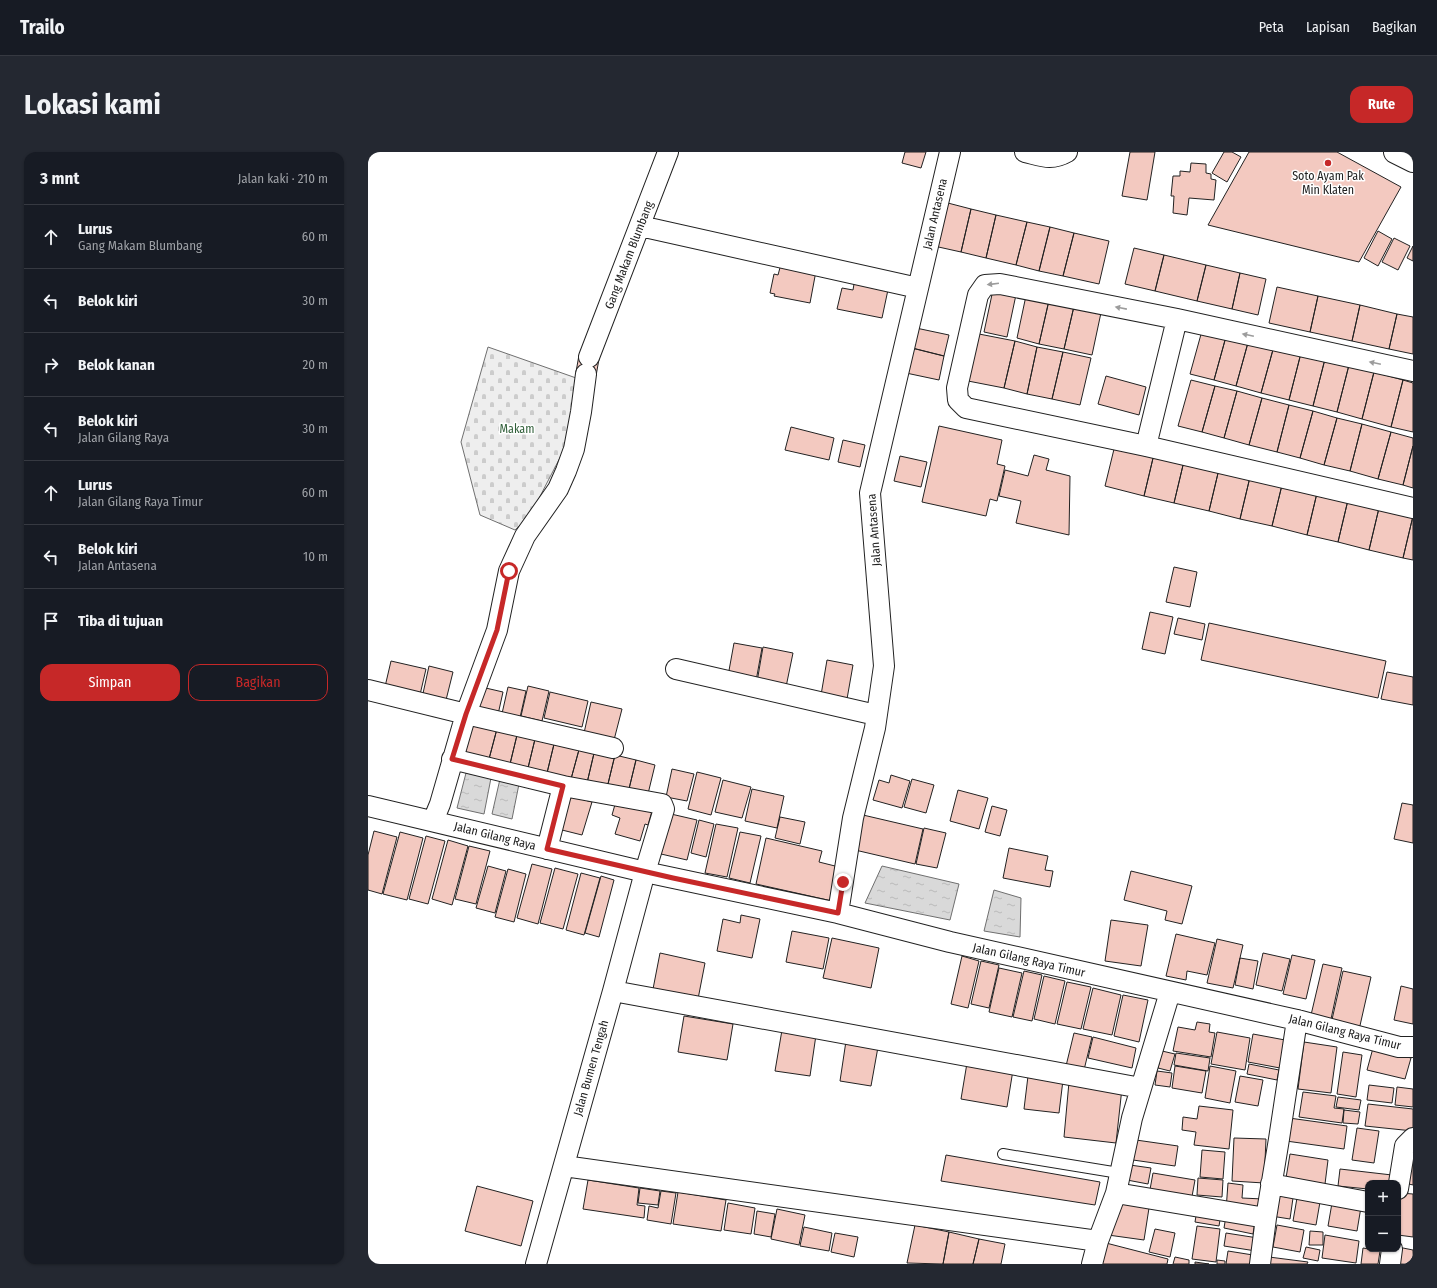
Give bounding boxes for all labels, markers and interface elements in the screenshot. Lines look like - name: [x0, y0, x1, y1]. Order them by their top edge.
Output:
- text: Trailo: [20, 16, 65, 39]
- text: Peta: [1259, 19, 1284, 36]
- text: Lapisan: [1306, 19, 1350, 36]
- text: Bagikan: [1372, 19, 1417, 36]
- button: Rute: [1350, 86, 1413, 123]
- text: Lokasi kami: [24, 88, 161, 121]
- marker: Soto Ayam Pak Min Klaten: [1323, 158, 1333, 168]
- text: 3 mnt: [40, 168, 79, 189]
- place label: Soto Ayam Pak Min Klaten: [1292, 169, 1364, 197]
- text: Jalan kaki · 210 m: [238, 171, 328, 186]
- street label: Jalan Antasena: [920, 177, 950, 251]
- street label: Gang Makam Blumbang: [602, 199, 656, 311]
- text: Lurus: [78, 220, 112, 238]
- icon: ahead: [40, 226, 62, 248]
- text: 60 m: [302, 229, 328, 244]
- text: Gang Makam Blumbang: [78, 238, 202, 253]
- one-way arrow: [987, 281, 999, 288]
- icon: left: [40, 290, 62, 312]
- text: Belok kiri: [78, 292, 138, 310]
- text: 30 m: [302, 293, 328, 308]
- one-way arrow: [1115, 304, 1127, 310]
- one-way arrow: [1242, 331, 1254, 337]
- icon: right: [40, 354, 62, 376]
- text: Belok kanan: [78, 356, 155, 374]
- text: 20 m: [302, 357, 328, 372]
- one-way arrow: [1369, 359, 1381, 365]
- text: Belok kiri: [78, 412, 138, 430]
- icon: left: [40, 418, 62, 440]
- text: 30 m: [302, 421, 328, 436]
- park label: Makam: [500, 422, 534, 436]
- text: Jalan Gilang Raya: [78, 430, 169, 445]
- text: Lurus: [78, 476, 112, 494]
- icon: ahead: [40, 482, 62, 504]
- text: 60 m: [302, 485, 328, 500]
- street label: Jalan Antasena: [864, 493, 884, 567]
- text: Jalan Gilang Raya Timur: [78, 494, 203, 509]
- text: Belok kiri: [78, 540, 138, 558]
- icon: left: [40, 546, 62, 568]
- text: 10 m: [303, 549, 328, 564]
- text: Jalan Antasena: [78, 558, 157, 573]
- route start: [500, 562, 518, 580]
- icon: arrive: [40, 610, 62, 632]
- text: Tiba di tujuan: [78, 612, 163, 630]
- button: Simpan: [40, 664, 180, 701]
- button: Bagikan: [188, 664, 328, 701]
- street label: Jalan Gilang Raya: [453, 819, 538, 853]
- route end: [834, 873, 852, 891]
- street label: Jalan Gilang Raya Timur: [971, 940, 1087, 980]
- street label: Jalan Gilang Raya Timur: [1287, 1011, 1403, 1053]
- street label: Jalan Bumen Tengah: [571, 1018, 611, 1118]
- map controls: [1365, 1180, 1401, 1252]
- button: +: [1365, 1180, 1401, 1216]
- button: −: [1365, 1216, 1401, 1252]

